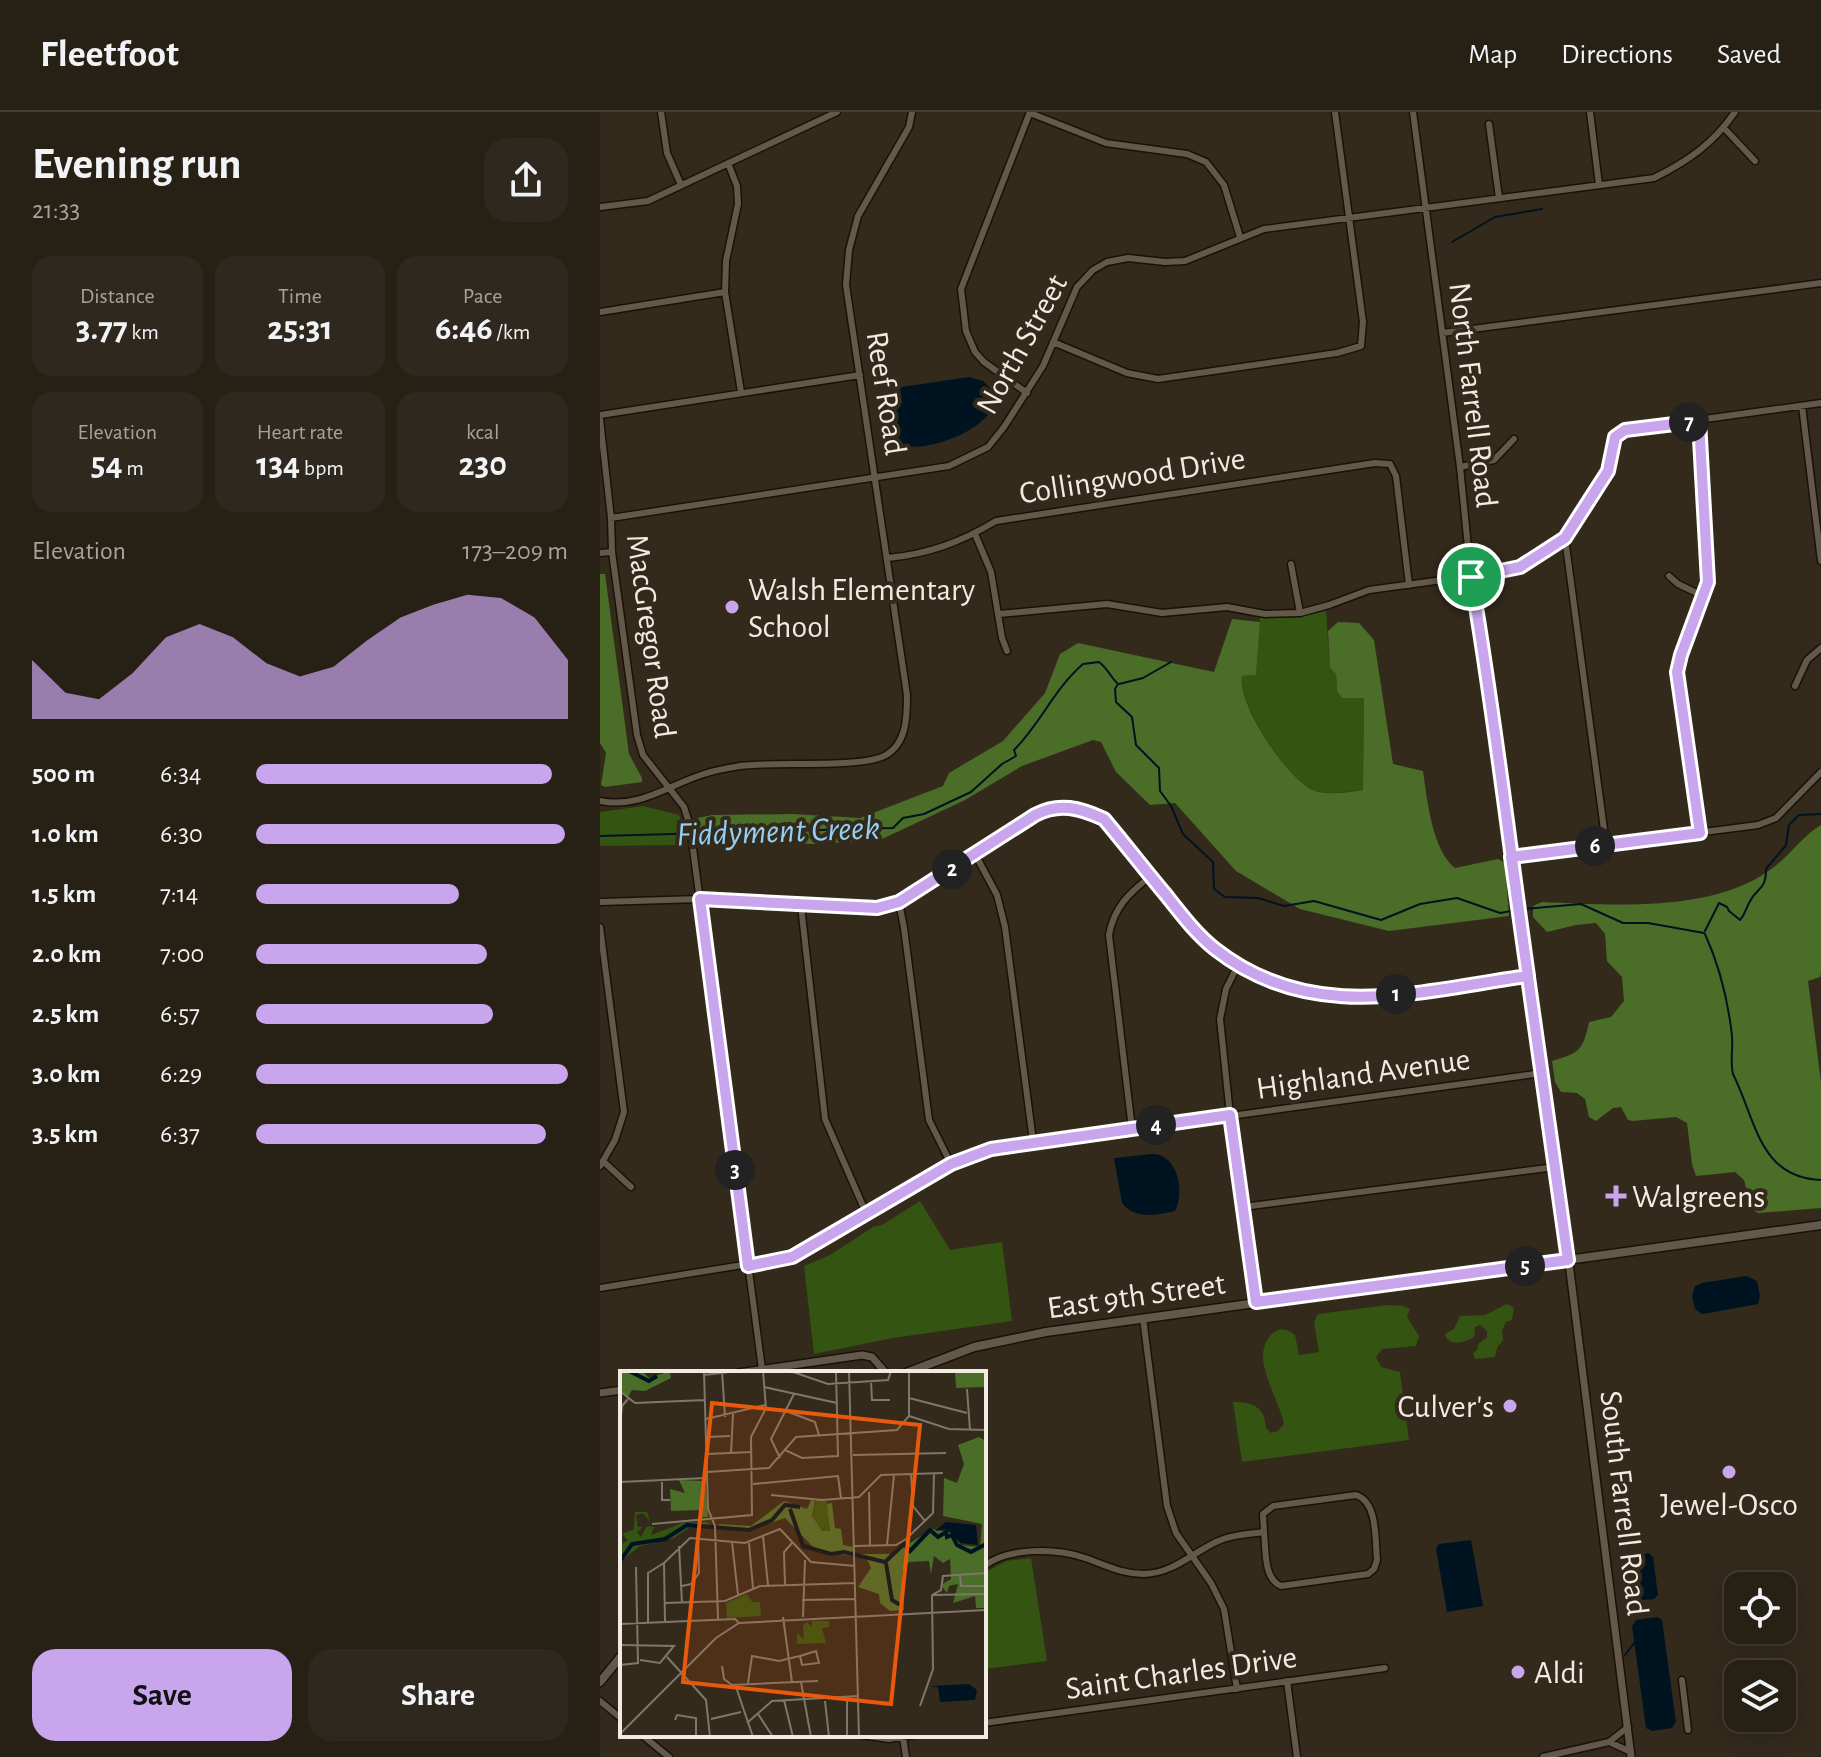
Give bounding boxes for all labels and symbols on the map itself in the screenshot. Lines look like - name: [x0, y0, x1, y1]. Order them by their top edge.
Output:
- street label: North Street: [970, 269, 1073, 420]
- street label: North Farrell Road: [1443, 281, 1503, 510]
- street label: Reef Road: [860, 329, 912, 457]
- pin: 7: [1669, 402, 1709, 442]
- street label: Collingwood Drive: [1017, 442, 1247, 510]
- street label: MacGregor Road: [621, 532, 681, 740]
- pin: [1437, 543, 1505, 611]
- place label: Walsh Elementary School: [748, 574, 976, 643]
- marker: Walsh Elementary School: [723, 598, 741, 616]
- water label: Fiddyment Creek: [676, 811, 880, 853]
- pin: 6: [1575, 826, 1615, 866]
- pin: 2: [932, 849, 972, 889]
- pin: 1: [1376, 974, 1416, 1014]
- street label: Highland Avenue: [1254, 1043, 1472, 1105]
- pin: 4: [1136, 1105, 1176, 1145]
- pin: 3: [715, 1150, 755, 1190]
- place label: Walgreens: [1632, 1181, 1765, 1213]
- marker: Walgreens: [1607, 1187, 1625, 1205]
- pin: 5: [1505, 1246, 1545, 1286]
- street label: East 9th Street: [1045, 1268, 1227, 1324]
- inset map: [620, 1371, 986, 1737]
- street label: South Farrell Road: [1594, 1389, 1654, 1617]
- place label: Culver's: [1398, 1391, 1494, 1423]
- marker: Culver's: [1501, 1397, 1519, 1415]
- marker: Jewel-Osco: [1720, 1463, 1738, 1481]
- place label: Jewel-Osco: [1660, 1489, 1798, 1521]
- street label: Saint Charles Drive: [1063, 1641, 1299, 1705]
- place label: Aldi: [1534, 1657, 1585, 1689]
- marker: Aldi: [1509, 1663, 1527, 1681]

